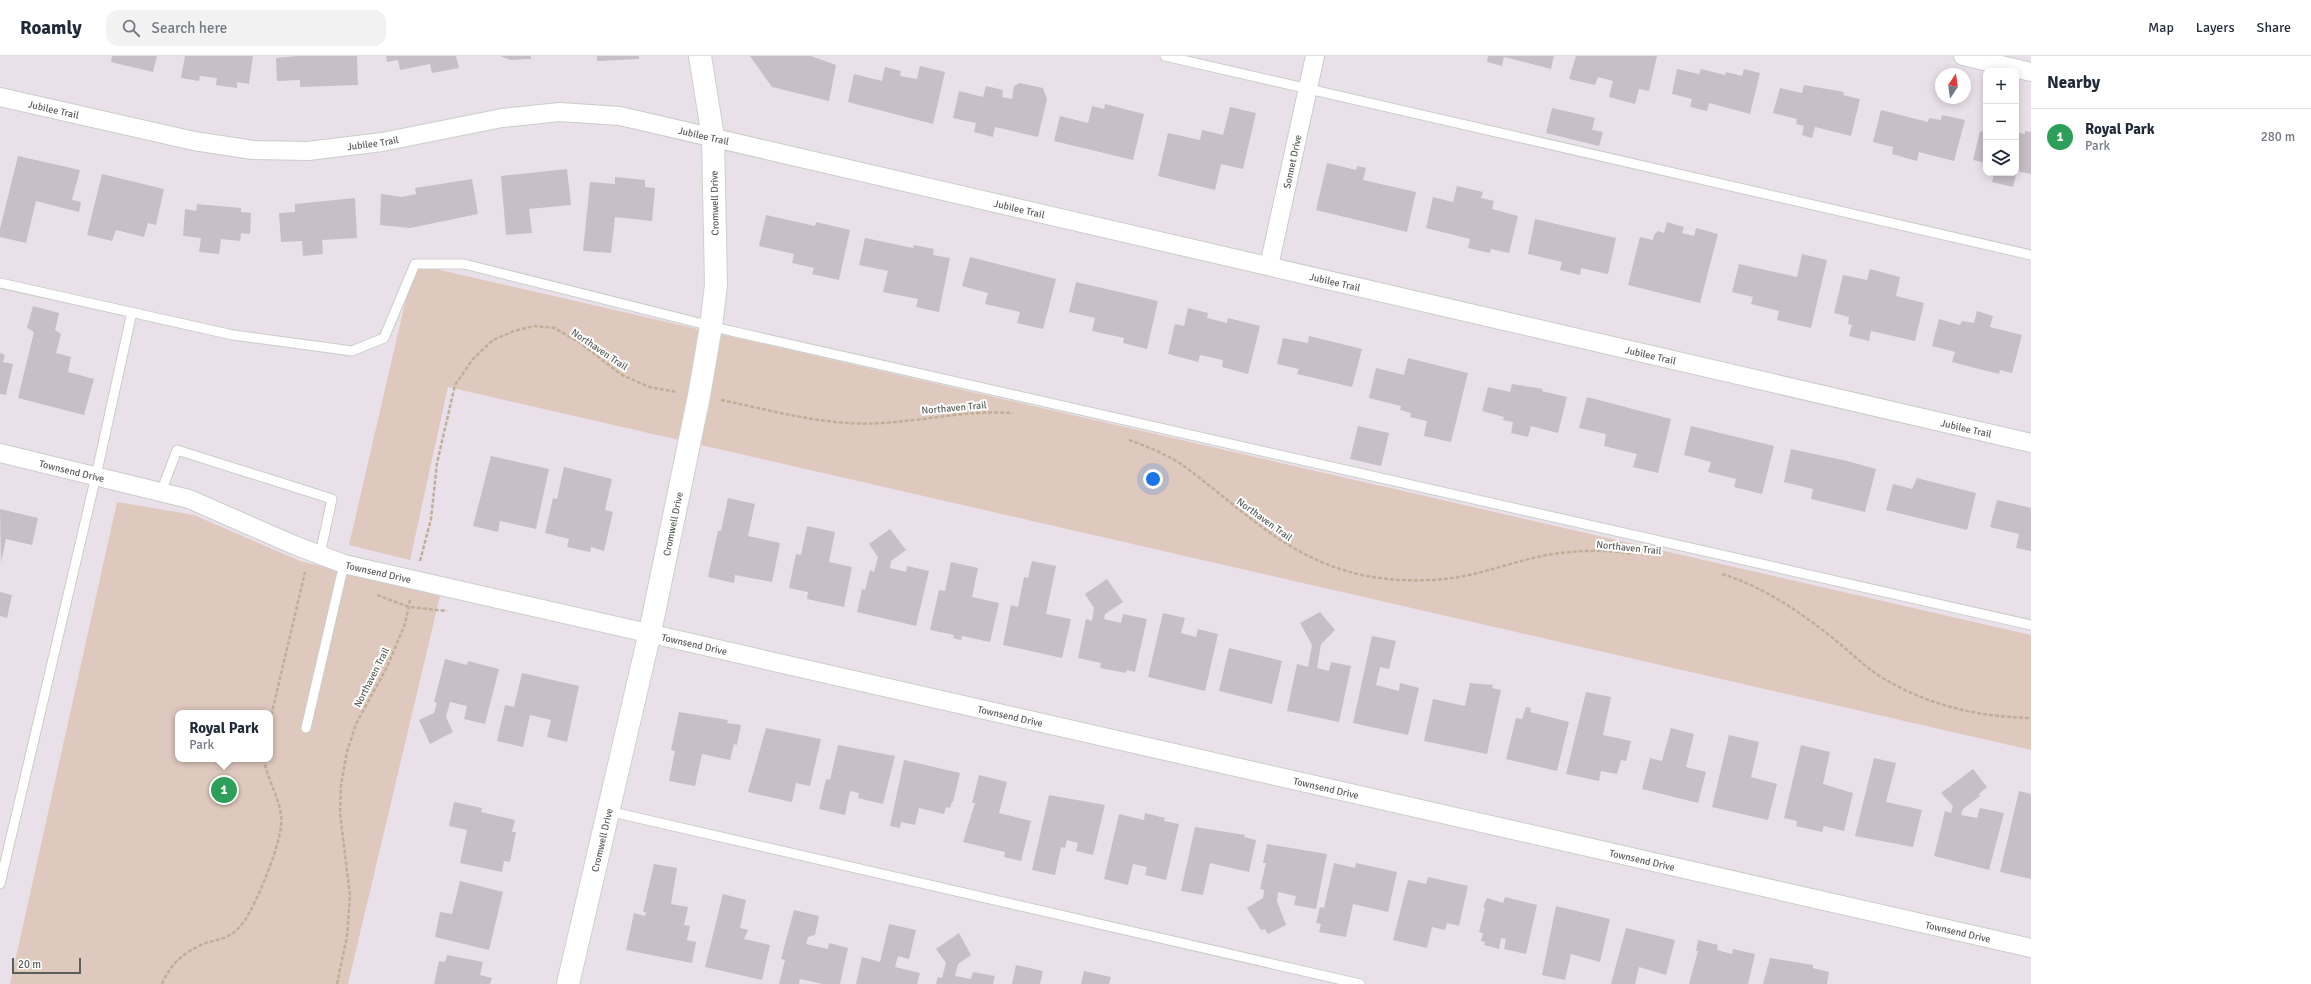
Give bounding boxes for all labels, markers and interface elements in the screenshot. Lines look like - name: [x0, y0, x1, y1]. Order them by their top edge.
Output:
- search box: [106, 10, 386, 46]
- text: Roamly: [20, 16, 82, 40]
- icon: search: [120, 17, 142, 39]
- text: Search here: [152, 19, 227, 37]
- text: Map: [2148, 19, 2174, 36]
- text: Layers: [2196, 19, 2235, 36]
- text: Share: [2257, 19, 2291, 36]
- north arrow: [1935, 68, 1971, 104]
- map controls: [1983, 68, 2019, 176]
- button: +: [1983, 68, 2019, 104]
- text: Nearby: [2047, 72, 2100, 93]
- street label: Jubilee Trail: [27, 99, 80, 122]
- button: −: [1983, 104, 2019, 140]
- text: Royal Park: [2085, 120, 2155, 138]
- street label: Jubilee Trail: [677, 125, 730, 148]
- text: 1: [2056, 129, 2064, 145]
- text: 280 m: [2261, 129, 2295, 145]
- street label: Jubilee Trail: [347, 134, 400, 153]
- street label: Sonnet Drive: [1281, 134, 1305, 190]
- text: Park: [2085, 138, 2110, 154]
- button: layers: [1983, 140, 2019, 176]
- street label: Cromwell Drive: [708, 170, 722, 236]
- street label: Jubilee Trail: [993, 198, 1046, 221]
- street label: Jubilee Trail: [1308, 271, 1362, 294]
- street label: Northaven Trail: [569, 327, 630, 373]
- street label: Jubilee Trail: [1624, 344, 1677, 368]
- street label: Northaven Trail: [921, 399, 987, 417]
- street label: Jubilee Trail: [1939, 417, 1993, 441]
- street label: Townsend Drive: [38, 458, 105, 485]
- your location: [1143, 469, 1163, 489]
- street label: Cromwell Drive: [661, 491, 686, 557]
- street label: Northaven Trail: [1234, 496, 1295, 544]
- street label: Northaven Trail: [1596, 539, 1662, 557]
- street label: Townsend Drive: [344, 560, 412, 586]
- street label: Townsend Drive: [660, 631, 728, 658]
- street label: Northaven Trail: [352, 645, 392, 709]
- street label: Townsend Drive: [976, 703, 1044, 730]
- popup: [175, 710, 273, 762]
- text: Royal Park: [189, 719, 259, 737]
- text: Park: [189, 737, 214, 753]
- pin: 1: [211, 775, 237, 805]
- street label: Townsend Drive: [1292, 775, 1360, 802]
- street label: Cromwell Drive: [589, 807, 616, 873]
- street label: Townsend Drive: [1608, 847, 1676, 874]
- street label: Townsend Drive: [1924, 919, 1992, 946]
- scale bar: [12, 956, 81, 975]
- text: 20 m: [18, 958, 41, 971]

